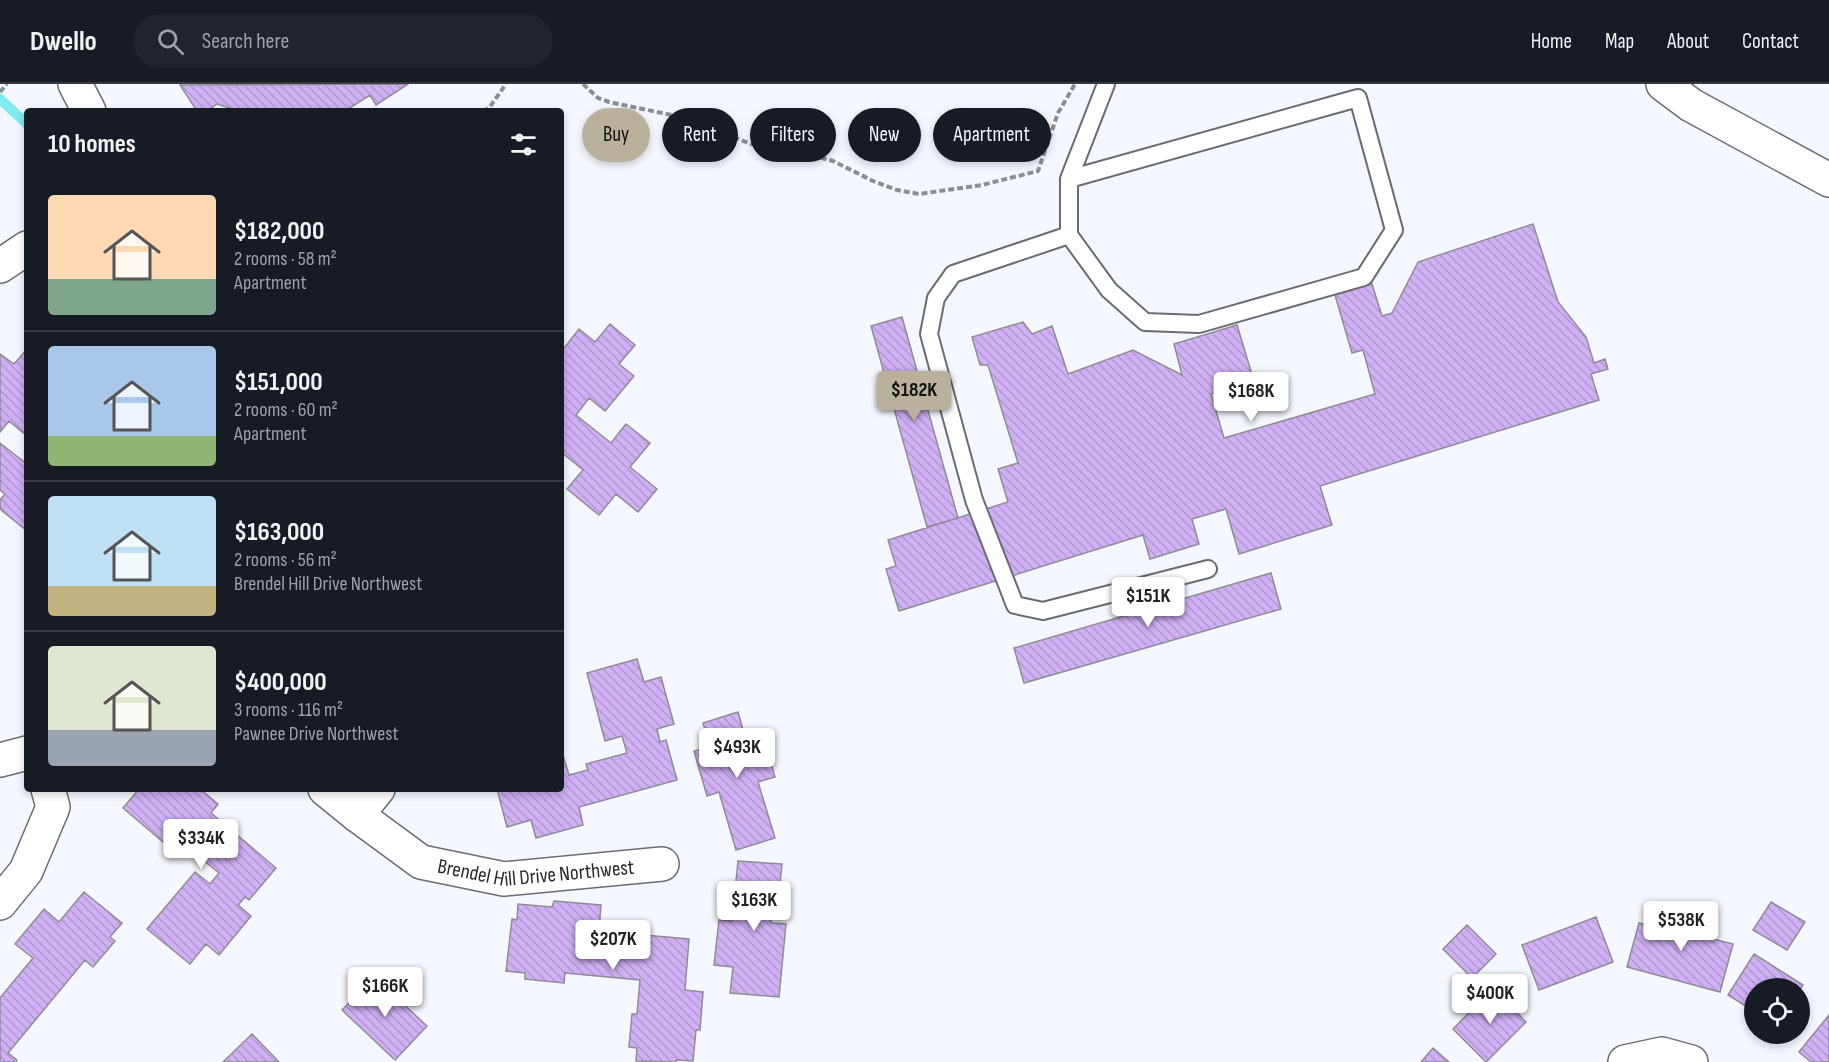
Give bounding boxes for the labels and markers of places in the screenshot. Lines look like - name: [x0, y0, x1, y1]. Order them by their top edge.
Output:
- pin: $182K: [872, 371, 956, 422]
- pin: $168K: [1209, 372, 1293, 423]
- pin: $151K: [1106, 577, 1190, 628]
- pin: $493K: [695, 728, 779, 779]
- pin: $334K: [159, 819, 243, 870]
- pin: $163K: [712, 881, 796, 932]
- pin: $538K: [1639, 901, 1723, 952]
- pin: $207K: [571, 920, 655, 971]
- pin: $166K: [343, 967, 427, 1018]
- pin: $400K: [1448, 974, 1532, 1025]

